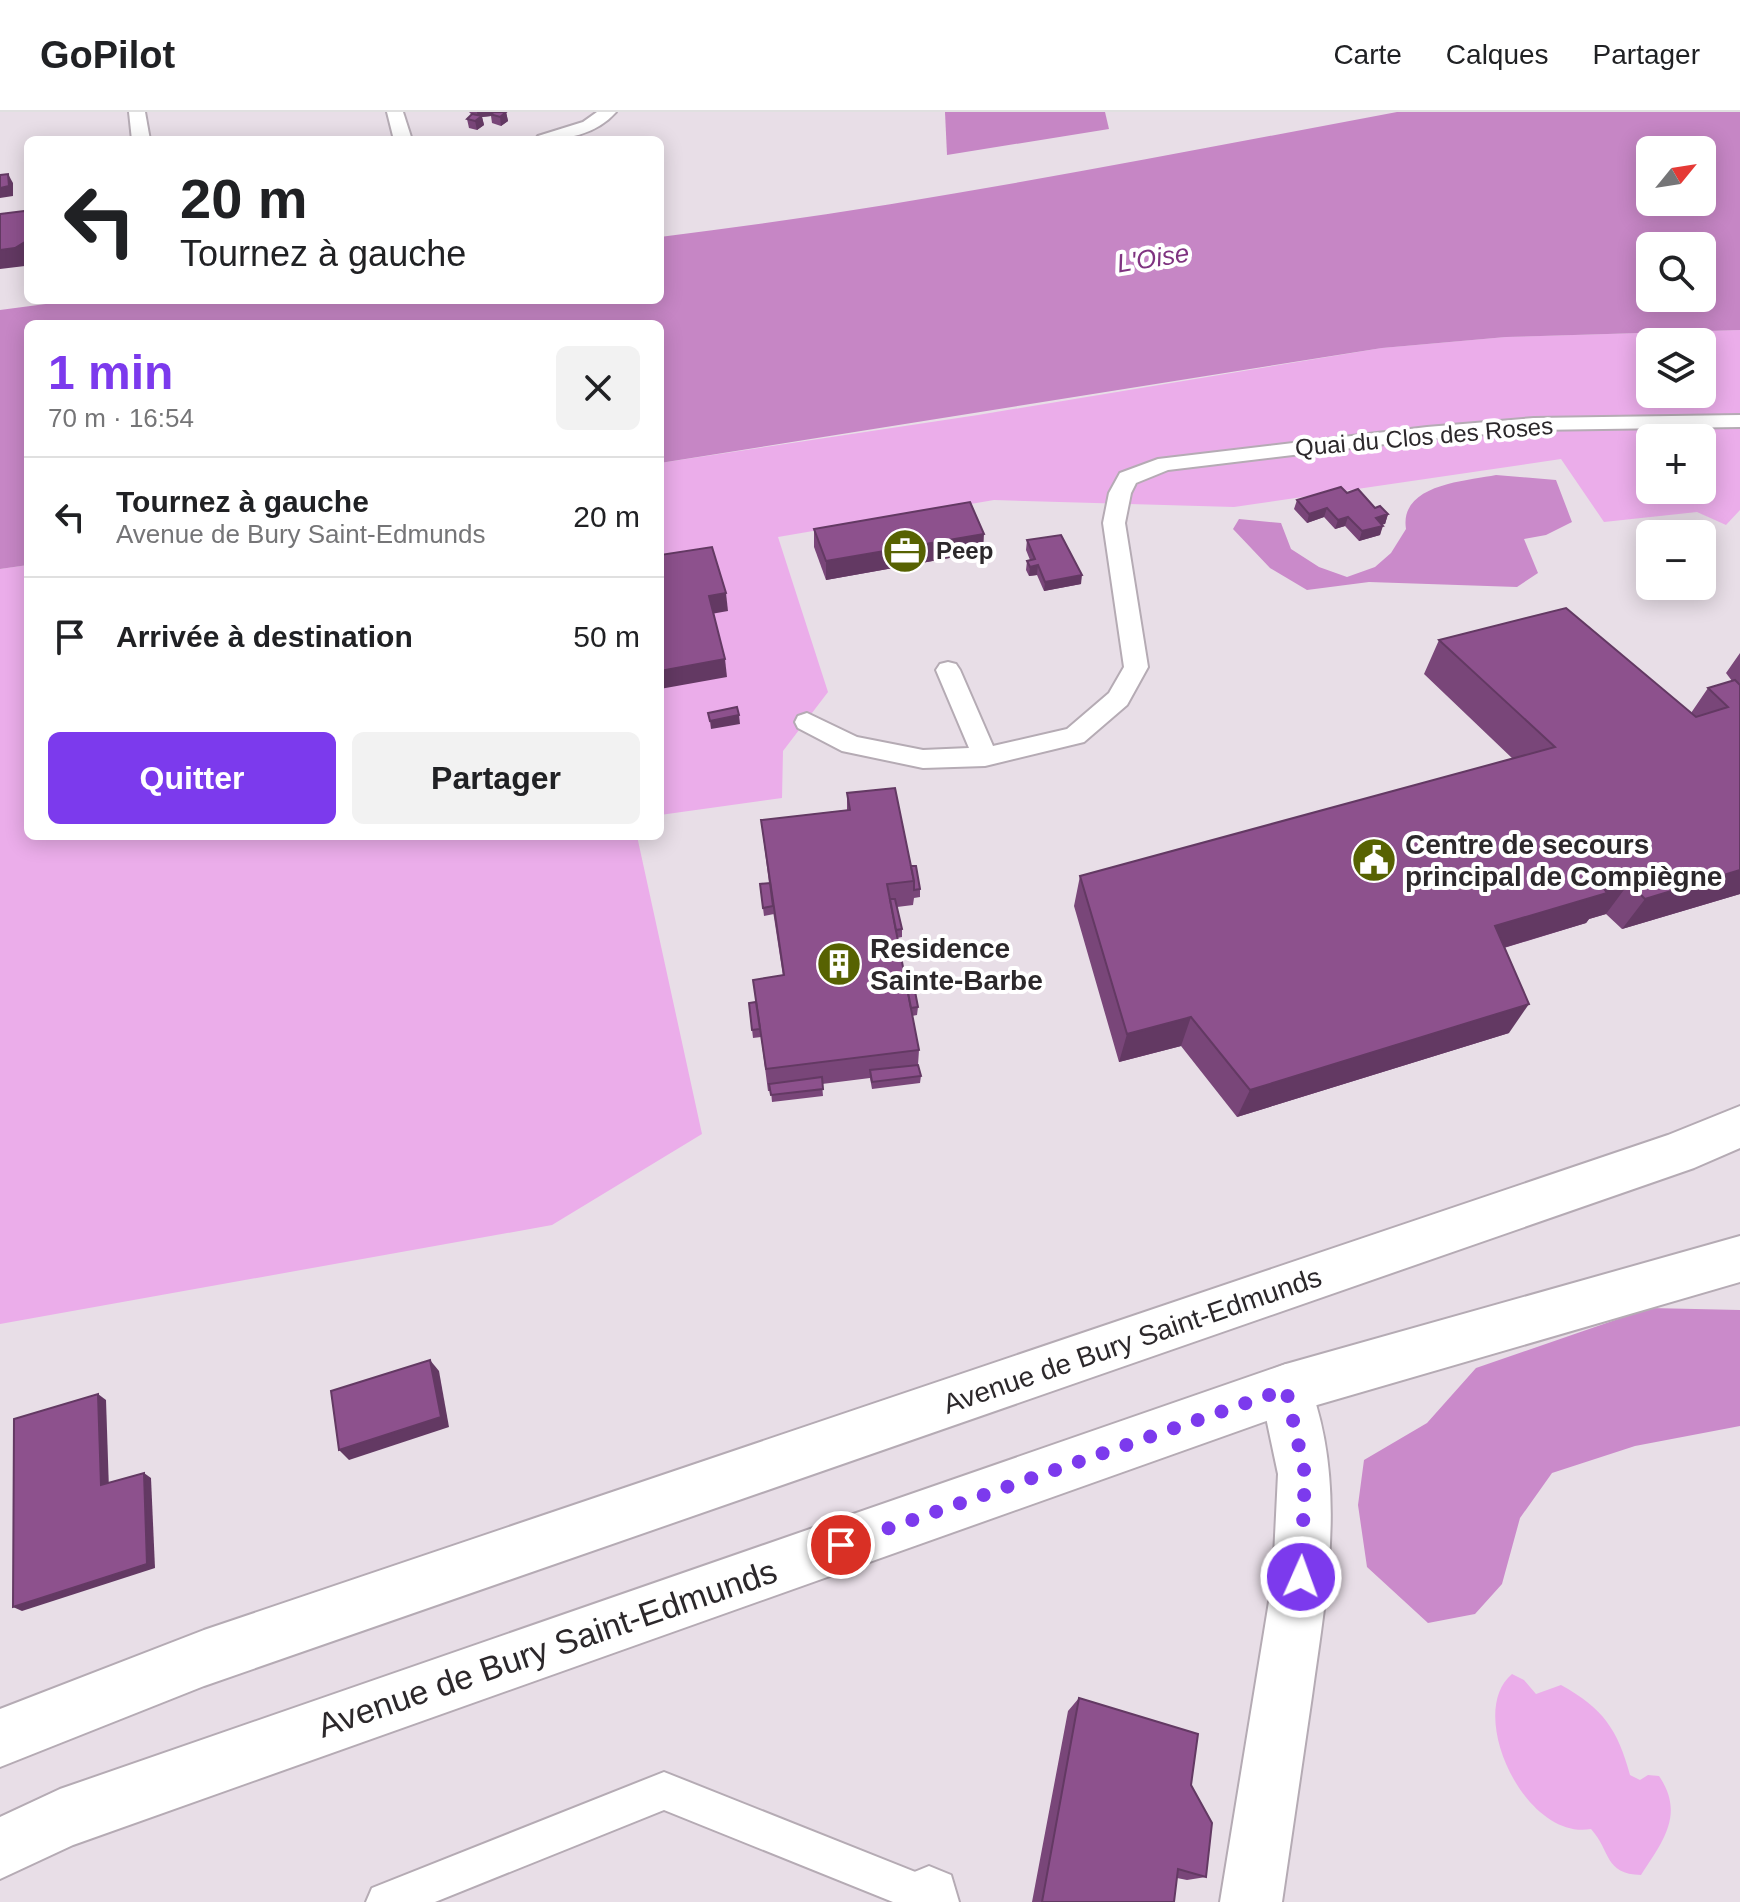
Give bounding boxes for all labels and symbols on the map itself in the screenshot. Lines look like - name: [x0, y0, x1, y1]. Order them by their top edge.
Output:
- north arrow: [1636, 136, 1716, 216]
- water label: L'Oise: [1115, 237, 1191, 279]
- street label: Quai du Clos des Roses: [1294, 412, 1554, 461]
- office icon: Peep: [881, 527, 929, 575]
- place label: Peep: [936, 537, 993, 564]
- place label: Centre de secours principal de Compiègne: [1405, 829, 1722, 892]
- public building icon: Centre de secours principal de Compiègne: [1350, 836, 1398, 884]
- place label: Residence Sainte-Barbe: [870, 933, 1043, 996]
- building icon: Residence Sainte-Barbe: [815, 940, 863, 988]
- street label: Avenue de Bury Saint-Edmunds: [939, 1261, 1325, 1420]
- pin: [807, 1511, 875, 1579]
- position arrow: [1259, 1535, 1343, 1619]
- street label: Avenue de Bury Saint-Edmunds: [312, 1551, 782, 1745]

